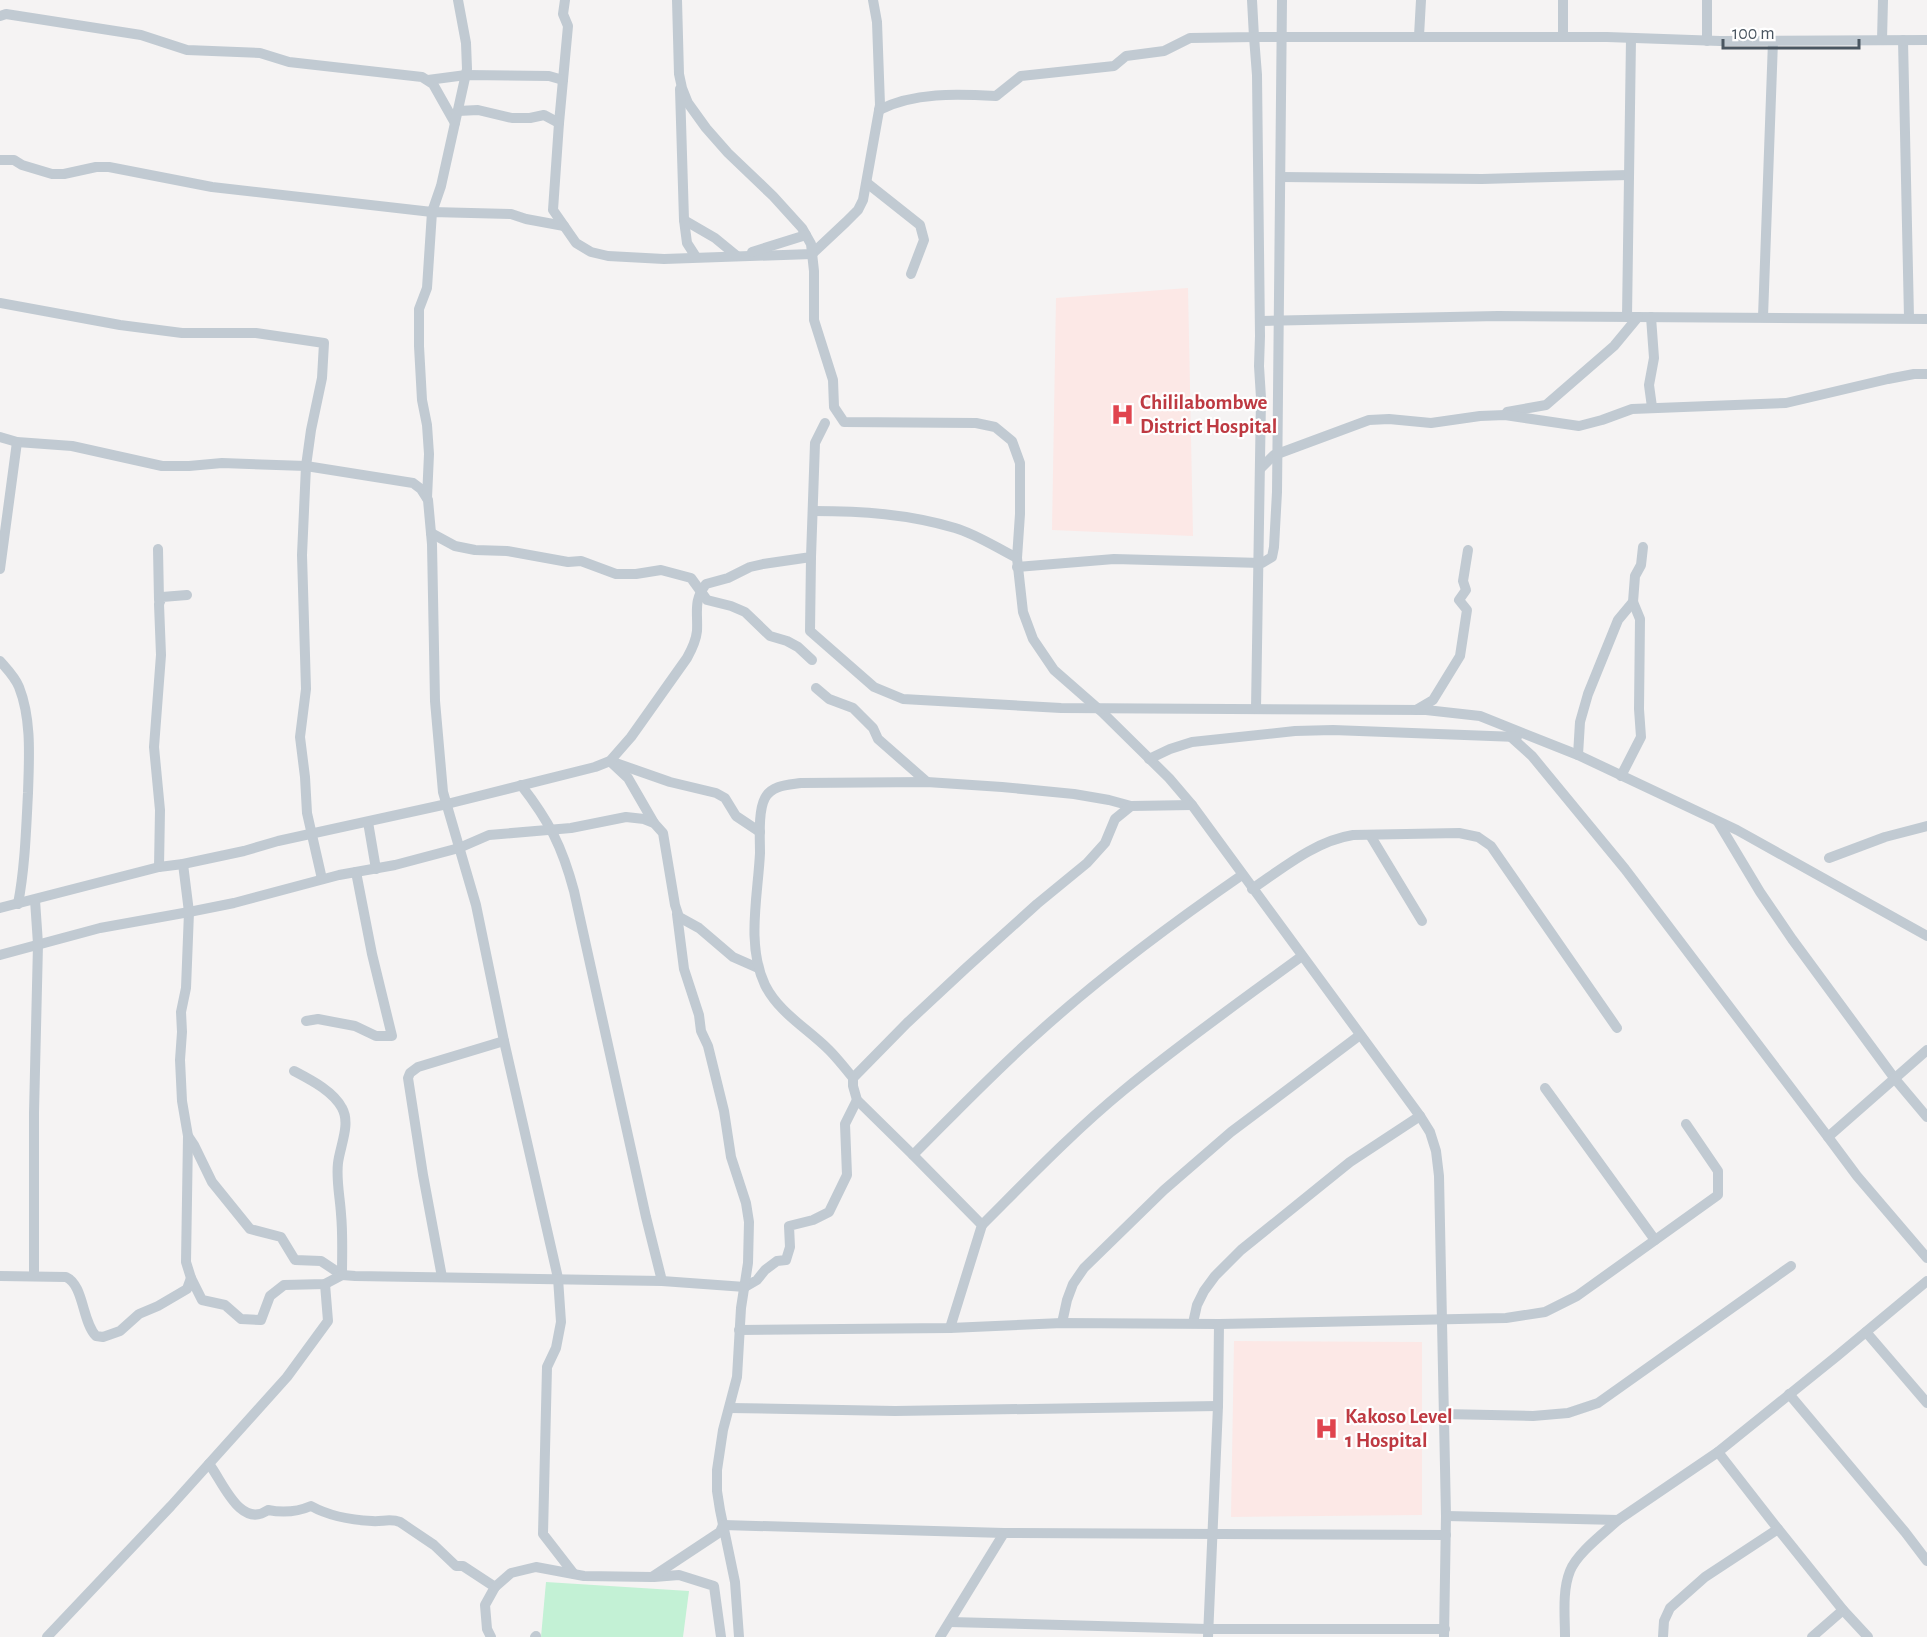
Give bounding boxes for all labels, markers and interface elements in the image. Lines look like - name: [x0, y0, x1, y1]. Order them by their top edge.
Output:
- scale bar: [1723, 12, 1860, 50]
- text: 100 m: [1732, 25, 1775, 43]
- place label: Chililabombwe District Hospital: [1140, 392, 1277, 437]
- hospital icon: Chililabombwe District Hospital: [1109, 401, 1135, 427]
- place label: Kakoso Level 1 Hospital: [1345, 1406, 1453, 1451]
- hospital icon: Kakoso Level 1 Hospital: [1314, 1415, 1340, 1441]

